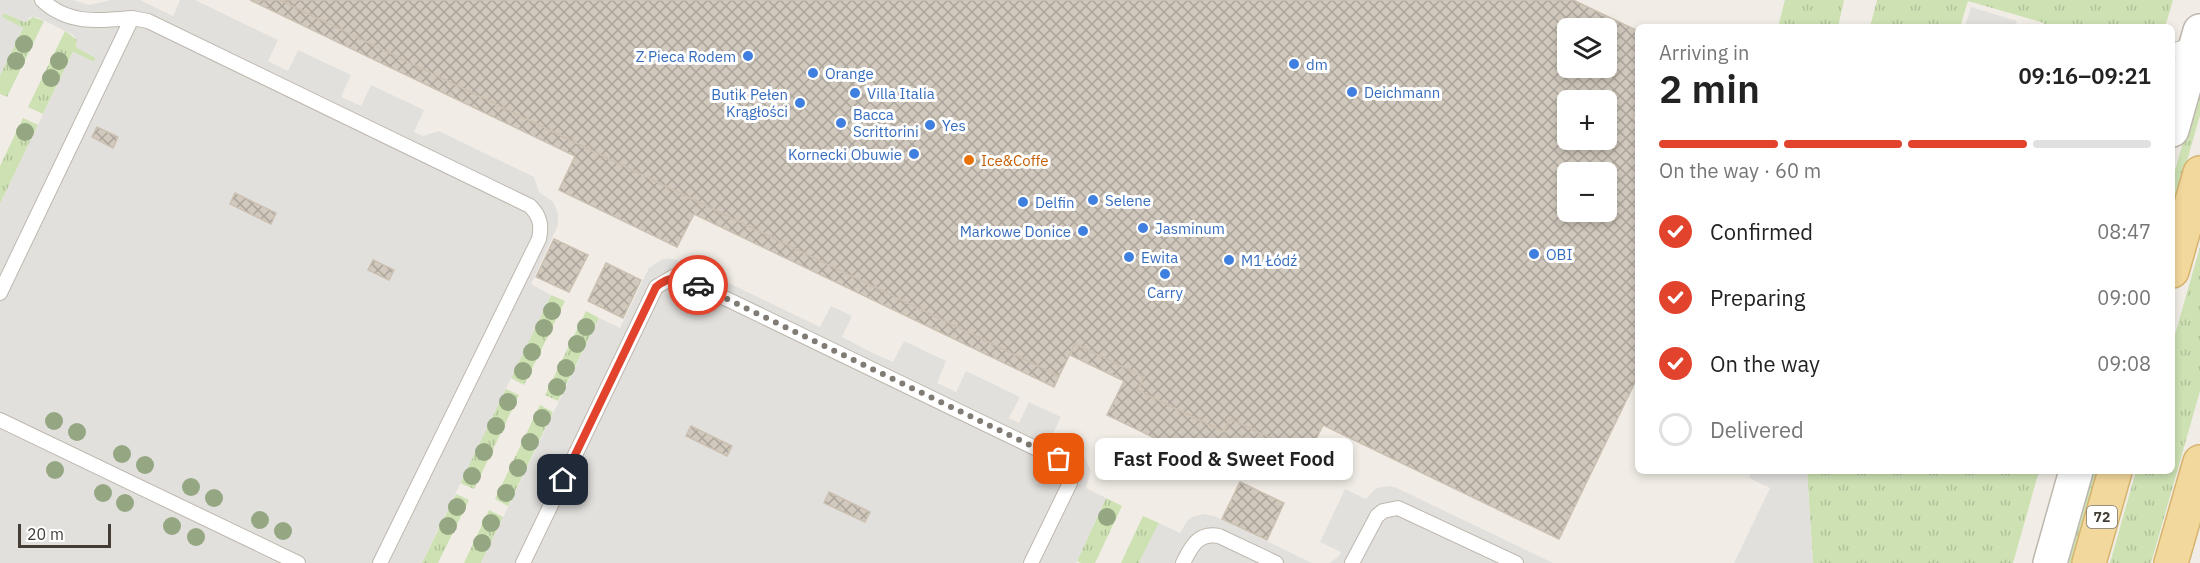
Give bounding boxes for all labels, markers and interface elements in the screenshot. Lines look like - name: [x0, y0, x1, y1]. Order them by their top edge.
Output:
- map controls: [1557, 18, 1617, 222]
- button: layers: [1557, 18, 1617, 78]
- text: Arriving in: [1659, 39, 1749, 66]
- place label: Z Pieca Rodem: [636, 47, 736, 66]
- marker: Z Pieca Rodem: [741, 49, 755, 63]
- place label: dm: [1306, 55, 1328, 74]
- marker: dm: [1287, 57, 1301, 71]
- text: 09:16–09:21: [2018, 61, 2151, 90]
- text: 2 min: [1659, 63, 1760, 114]
- place label: Orange: [825, 64, 874, 83]
- marker: Orange: [806, 66, 820, 80]
- place label: Deichmann: [1364, 83, 1440, 102]
- place label: Villa Italia: [867, 84, 935, 103]
- place label: Butik Pełen Krągłości: [711, 85, 788, 121]
- marker: Deichmann: [1345, 85, 1359, 99]
- marker: Villa Italia: [848, 86, 862, 100]
- button: +: [1557, 90, 1617, 150]
- marker: Butik Pełen Krągłości: [793, 96, 807, 110]
- place label: Bacca Scrittorini: [853, 105, 919, 141]
- marker: Bacca Scrittorini: [834, 116, 848, 130]
- place label: Yes: [942, 116, 966, 135]
- marker: Yes: [923, 118, 937, 132]
- place label: Kornecki Obuwie: [788, 145, 902, 164]
- marker: Kornecki Obuwie: [907, 147, 921, 161]
- place label: Ice&Coffe: [981, 151, 1049, 170]
- marker: Ice&Coffe: [962, 153, 976, 167]
- text: On the way · 60 m: [1659, 157, 1821, 184]
- button: −: [1557, 162, 1617, 222]
- place label: Selene: [1105, 191, 1151, 210]
- place label: Delfin: [1035, 193, 1074, 212]
- marker: Selene: [1086, 193, 1100, 207]
- marker: Delfin: [1016, 195, 1030, 209]
- icon: check: [1659, 215, 1692, 248]
- text: Confirmed: [1710, 217, 1813, 246]
- text: 08:47: [2097, 218, 2151, 245]
- place label: Jasminum: [1155, 219, 1225, 238]
- marker: Jasminum: [1136, 221, 1150, 235]
- place label: Markowe Donice: [960, 222, 1071, 241]
- marker: Markowe Donice: [1076, 224, 1090, 238]
- place label: OBI: [1546, 245, 1572, 264]
- marker: OBI: [1527, 247, 1541, 261]
- place label: Ewita: [1141, 248, 1178, 267]
- marker: Ewita: [1122, 250, 1136, 264]
- place label: M1 Łódź: [1241, 251, 1297, 270]
- marker: M1 Łódź: [1222, 253, 1236, 267]
- courier: [668, 255, 728, 315]
- marker: Carry: [1158, 267, 1172, 281]
- icon: car: [682, 269, 715, 302]
- icon: check: [1659, 281, 1692, 314]
- place label: Carry: [1147, 283, 1183, 302]
- text: Preparing: [1710, 283, 1805, 312]
- text: 09:00: [2097, 284, 2151, 311]
- icon: check: [1659, 347, 1692, 380]
- text: On the way: [1710, 349, 1820, 378]
- text: 09:08: [2097, 350, 2151, 377]
- text: Delivered: [1710, 415, 1804, 444]
- pin: [1033, 433, 1084, 484]
- callout: Fast Food & Sweet Food: [1095, 438, 1353, 480]
- icon: bag: [1042, 442, 1075, 475]
- text: Fast Food & Sweet Food: [1113, 445, 1335, 472]
- pin: [537, 454, 588, 505]
- icon: home: [546, 463, 579, 496]
- road number: 72: [2087, 506, 2117, 528]
- scale bar: [18, 521, 111, 548]
- text: 20 m: [27, 524, 64, 544]

